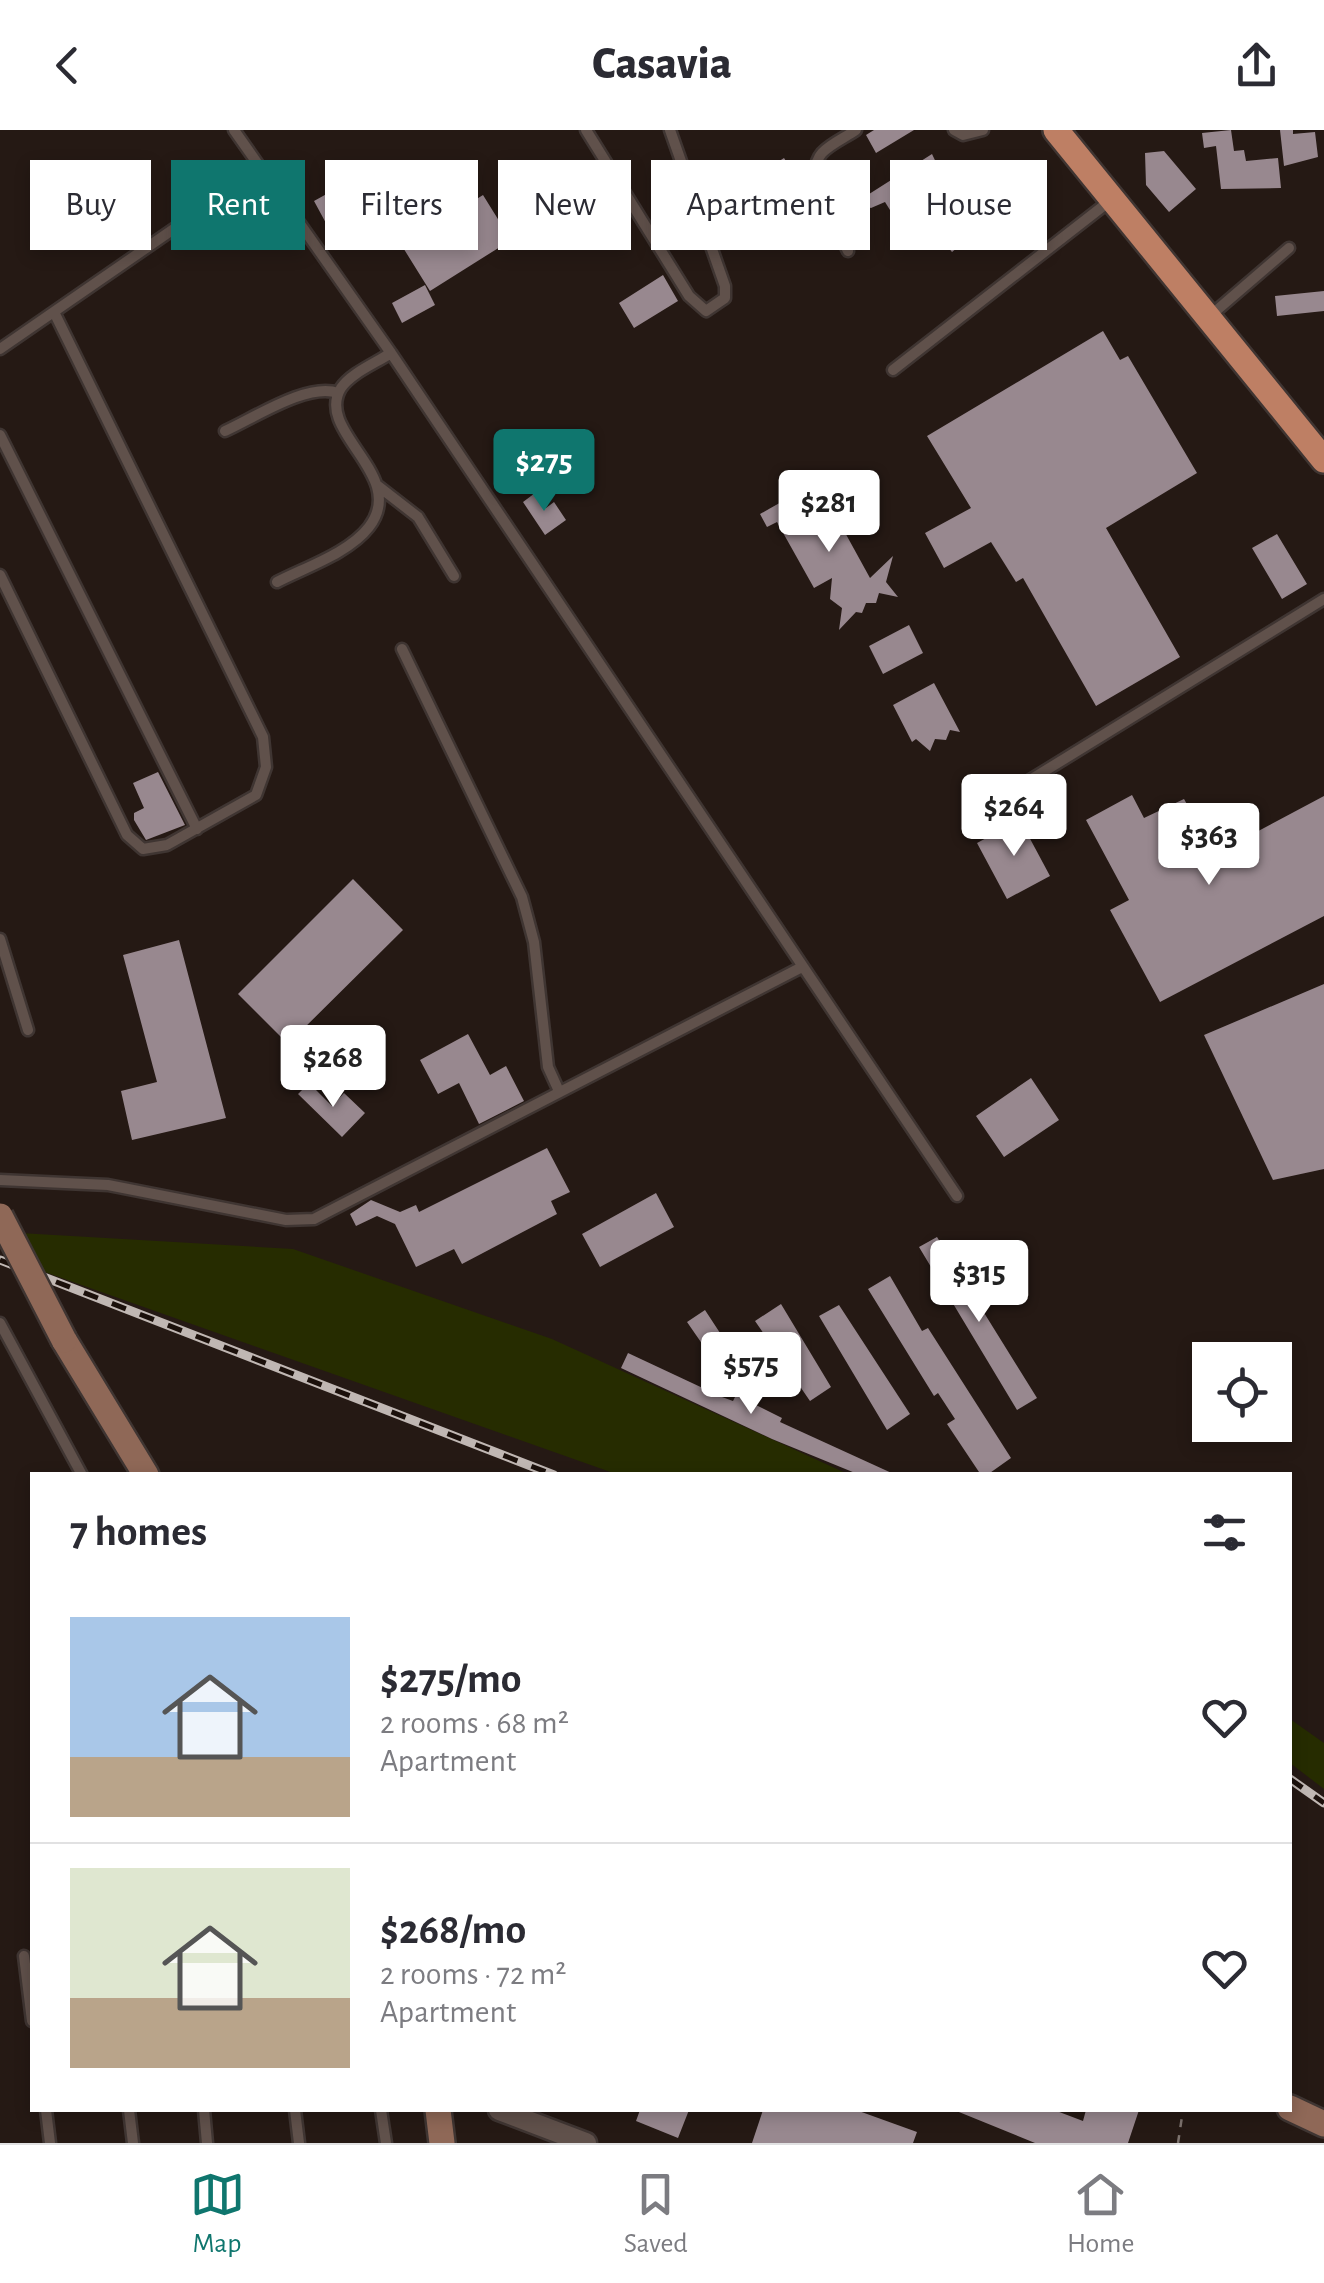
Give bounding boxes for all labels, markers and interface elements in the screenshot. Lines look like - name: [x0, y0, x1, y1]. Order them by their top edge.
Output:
- icon: back: [40, 38, 95, 93]
- icon: share: [1229, 38, 1284, 93]
- text: Casavia: [592, 42, 732, 87]
- chip: Buy: [30, 160, 151, 250]
- chip: Rent: [171, 160, 305, 250]
- chip: Filters: [325, 160, 478, 250]
- chip: New: [498, 160, 631, 250]
- chip: Apartment: [651, 160, 870, 250]
- chip: House: [890, 160, 1047, 250]
- pin: $275: [485, 429, 603, 514]
- text: $275: [515, 445, 573, 477]
- pin: $281: [770, 470, 888, 555]
- text: $281: [801, 486, 857, 518]
- pin: $264: [955, 774, 1073, 859]
- text: $264: [983, 790, 1045, 822]
- pin: $363: [1150, 803, 1268, 888]
- text: $363: [1180, 819, 1238, 851]
- pin: $268: [274, 1025, 392, 1110]
- text: $268: [303, 1041, 363, 1073]
- pin: $315: [920, 1240, 1038, 1325]
- text: $315: [952, 1256, 1006, 1288]
- pin: $575: [692, 1332, 810, 1417]
- map controls: [1192, 1342, 1292, 1442]
- button: locate: [1192, 1342, 1292, 1442]
- text: $575: [723, 1348, 779, 1380]
- icon: filters: [1197, 1505, 1252, 1560]
- text: 7 homes: [70, 1511, 207, 1553]
- icon: home: [150, 1657, 270, 1777]
- text: $275/mo: [380, 1658, 522, 1700]
- icon: heart: [1197, 1690, 1252, 1745]
- text: 2 rooms · 68 m²: [380, 1707, 569, 1739]
- text: Apartment: [380, 1745, 516, 1777]
- icon: home: [150, 1908, 270, 2028]
- text: $268/mo: [380, 1909, 526, 1951]
- icon: heart: [1197, 1941, 1252, 1996]
- text: 2 rooms · 72 m²: [380, 1958, 567, 1990]
- text: Apartment: [380, 1996, 516, 2028]
- tab: Map: [190, 2167, 245, 2261]
- tab: Saved: [624, 2167, 688, 2261]
- tab: Home: [1067, 2167, 1134, 2261]

